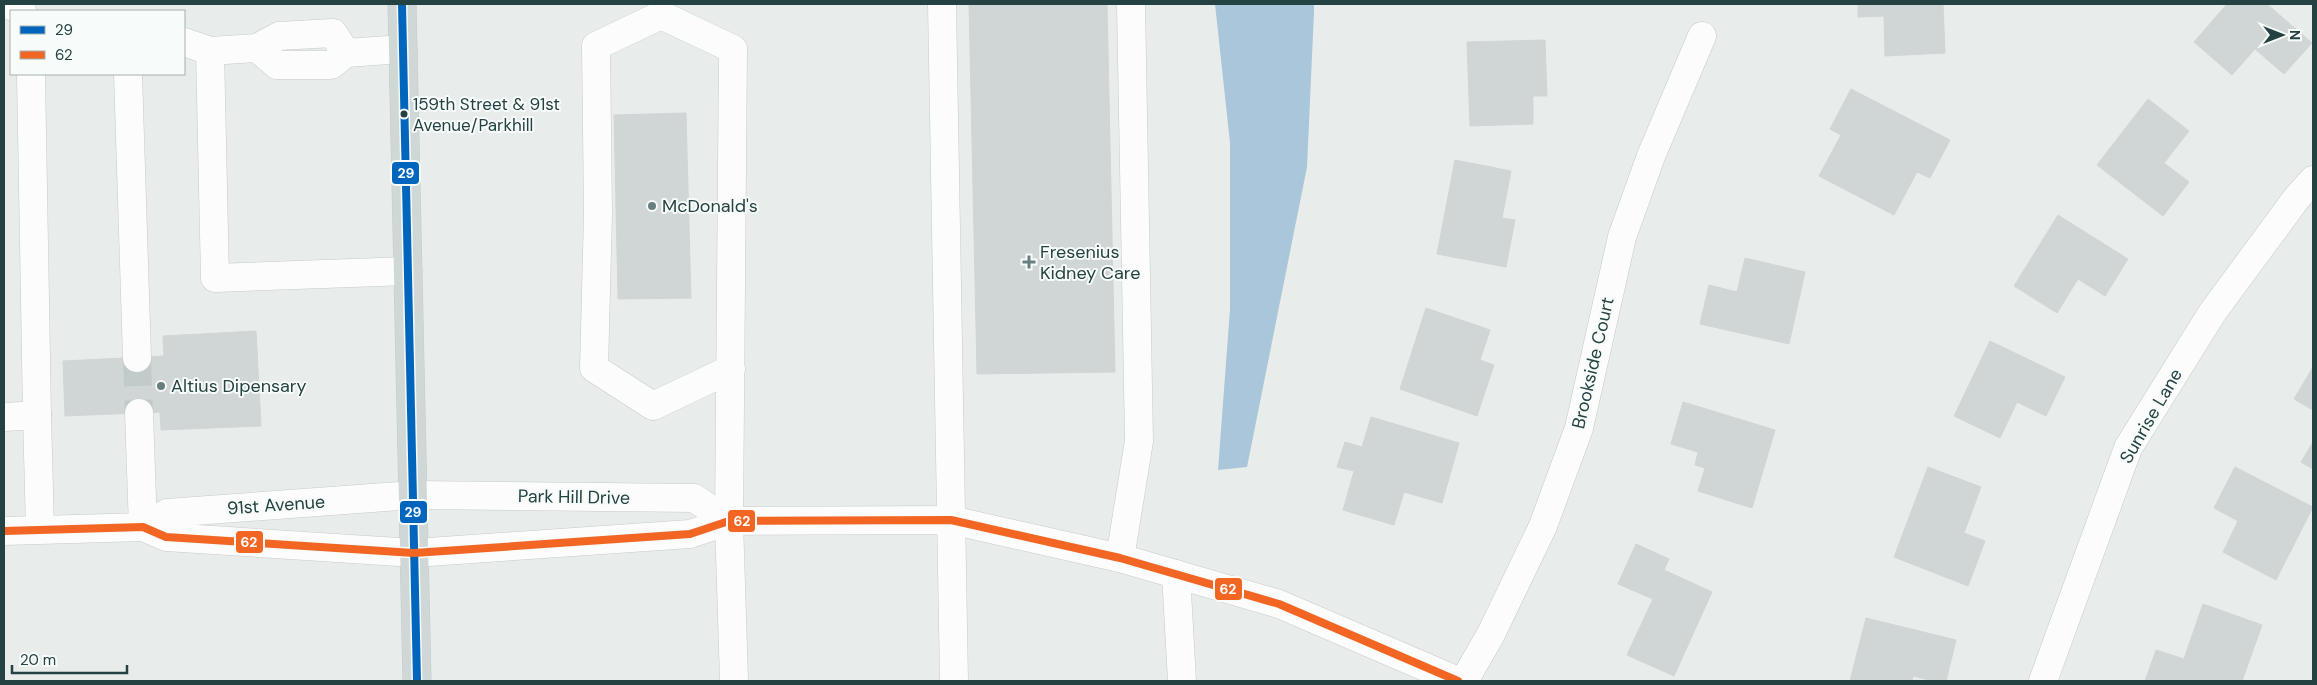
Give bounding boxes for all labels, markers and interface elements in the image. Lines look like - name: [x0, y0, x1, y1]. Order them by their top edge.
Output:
- legend: [10, 10, 185, 75]
- north arrow: [2257, 10, 2307, 60]
- text: 29: [55, 20, 73, 40]
- text: N: [2286, 30, 2304, 40]
- text: 62: [55, 45, 73, 65]
- place label: 159th Street & 91st Avenue/Parkhill: [413, 93, 560, 136]
- marker: 159th Street & 91st Avenue/Parkhill: [399, 109, 409, 119]
- line badge: 29: [391, 161, 420, 185]
- text: 29: [398, 164, 415, 182]
- place label: McDonald's: [662, 194, 758, 218]
- marker: McDonald's: [646, 200, 658, 212]
- place label: Fresenius Kidney Care: [1040, 240, 1140, 285]
- marker: Fresenius Kidney Care: [1022, 255, 1036, 269]
- street label: Brookside Court: [1566, 295, 1620, 431]
- street label: Sunrise Lane: [2114, 364, 2188, 468]
- place label: Altius Dipensary: [171, 374, 307, 398]
- marker: Altius Dipensary: [155, 380, 167, 392]
- street label: Park Hill Drive: [518, 484, 630, 510]
- street label: 91st Avenue: [226, 490, 326, 520]
- line badge: 29: [399, 500, 428, 524]
- text: 29: [405, 503, 422, 521]
- line badge: 62: [727, 509, 756, 533]
- text: 62: [734, 512, 750, 530]
- line badge: 62: [235, 530, 264, 554]
- text: 62: [241, 533, 257, 551]
- line badge: 62: [1214, 577, 1243, 601]
- text: 62: [1220, 580, 1236, 598]
- scale bar: [12, 642, 128, 674]
- text: 20 m: [20, 650, 56, 670]

